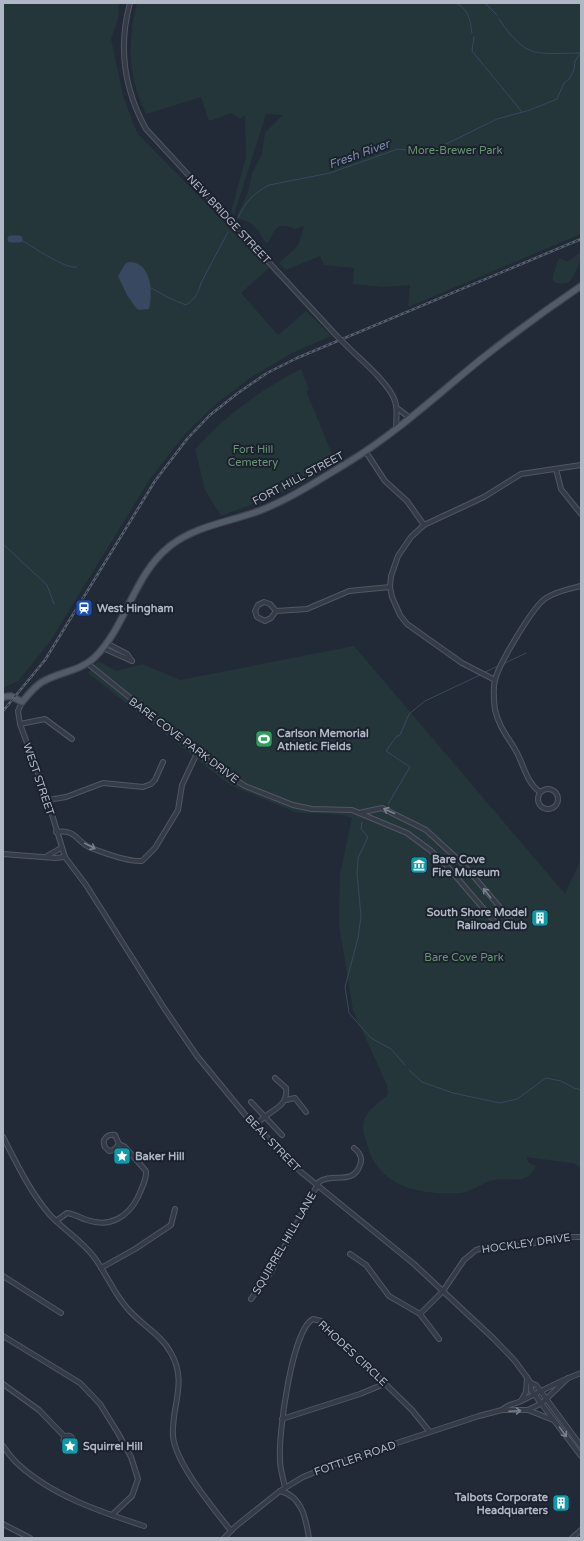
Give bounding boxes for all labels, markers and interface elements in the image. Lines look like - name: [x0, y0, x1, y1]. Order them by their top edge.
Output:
- water label: Fresh River: [327, 136, 393, 171]
- park label: More-Brewer Park: [407, 144, 503, 157]
- street label: NEW BRIDGE STREET: [184, 172, 273, 267]
- park label: Fort Hill Cemetery: [228, 443, 278, 469]
- street label: FORT HILL STREET: [250, 449, 346, 508]
- station icon: West Hingham: [74, 598, 94, 618]
- place label: West Hingham: [97, 602, 174, 616]
- street label: BARE COVE PARK DRIVE: [126, 695, 241, 786]
- place label: Carlson Memorial Athletic Fields: [277, 727, 369, 753]
- sports icon: Carlson Memorial Athletic Fields: [254, 729, 274, 749]
- street label: WEST STREET: [20, 741, 57, 817]
- one-way arrow: [383, 806, 395, 814]
- one-way arrow: [84, 843, 96, 850]
- place label: Bare Cove Fire Museum: [432, 853, 500, 879]
- museum icon: Bare Cove Fire Museum: [409, 855, 429, 875]
- one-way arrow: [483, 887, 492, 898]
- place label: South Shore Model Railroad Club: [427, 906, 527, 932]
- building icon: South Shore Model Railroad Club: [530, 908, 550, 928]
- park label: Bare Cove Park: [424, 951, 504, 964]
- street label: BEAL STREET: [242, 1112, 303, 1175]
- place icon: Baker Hill: [112, 1146, 132, 1166]
- place label: Baker Hill: [135, 1150, 185, 1163]
- street label: SQUIRREL HILL LANE: [250, 1190, 319, 1297]
- street label: HOCKLEY DRIVE: [481, 1231, 571, 1256]
- street label: RHODES CIRCLE: [315, 1318, 390, 1389]
- one-way arrow: [508, 1407, 521, 1414]
- one-way arrow: [559, 1427, 567, 1438]
- place icon: Squirrel Hill: [60, 1436, 80, 1456]
- street label: FOTTLER ROAD: [313, 1438, 398, 1479]
- place label: Squirrel Hill: [83, 1440, 143, 1454]
- place label: Talbots Corporate Headquarters: [454, 1491, 549, 1518]
- building icon: Talbots Corporate Headquarters: [551, 1493, 571, 1513]

